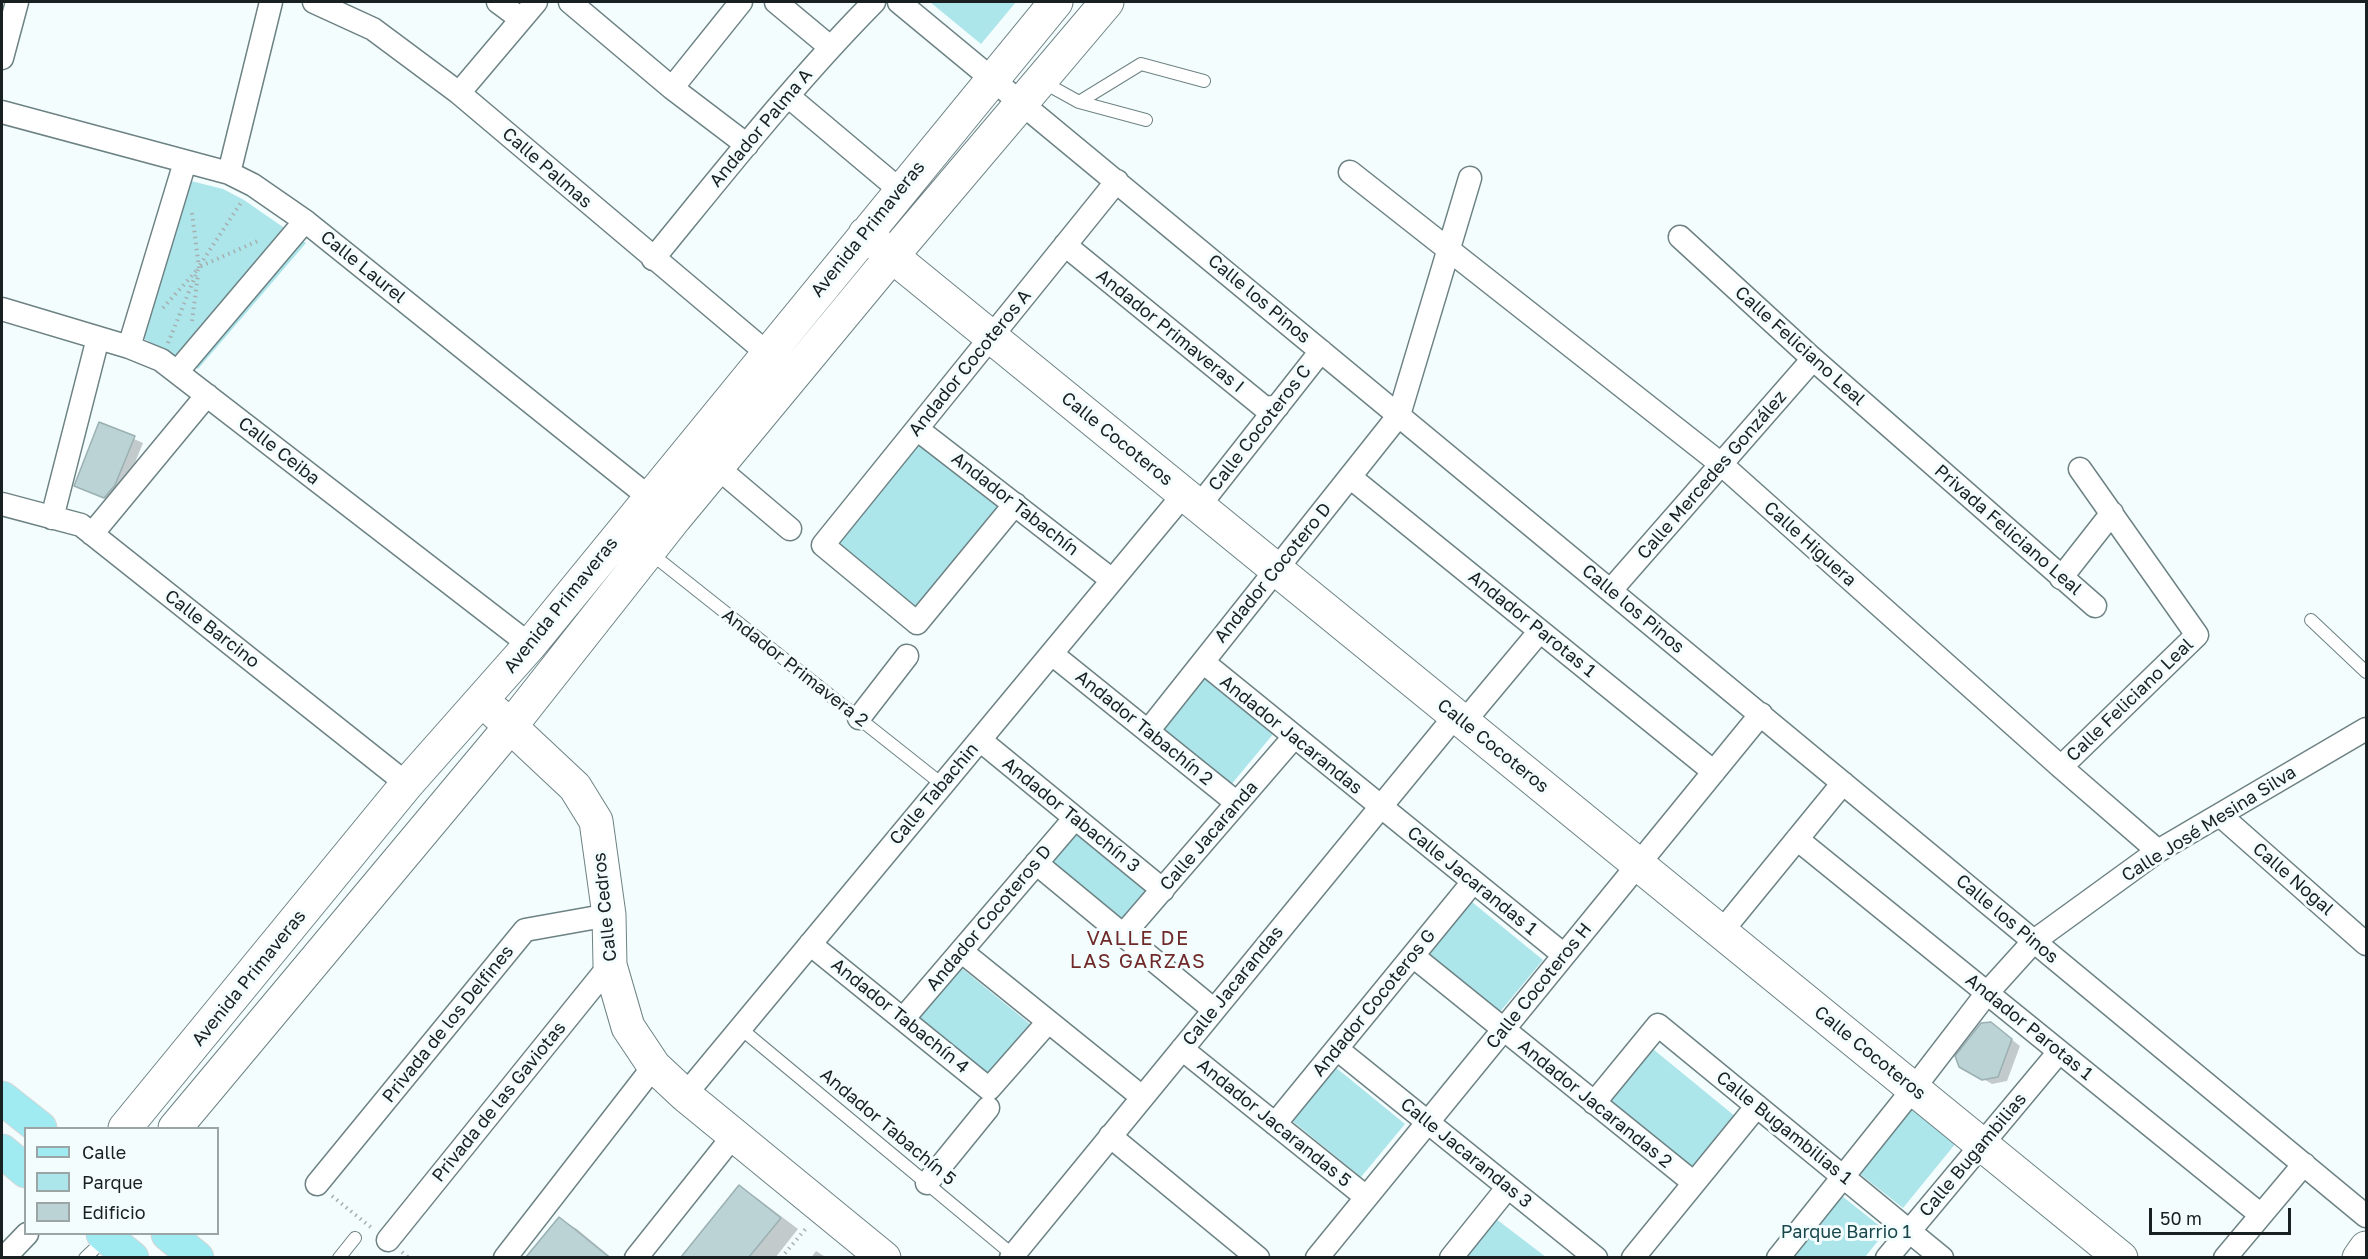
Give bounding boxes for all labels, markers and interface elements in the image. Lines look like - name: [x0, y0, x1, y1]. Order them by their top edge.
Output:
- street label: Andador Palma A: [705, 64, 817, 192]
- street label: Calle Palmas: [498, 123, 596, 213]
- street label: Avenida Primaveras: [806, 157, 930, 301]
- street label: Calle Laurel: [316, 226, 410, 308]
- street label: Calle los Pinos: [1203, 250, 1315, 348]
- street label: Andador Primaveras I: [1092, 265, 1248, 397]
- street label: Calle Feliciano Leal: [1730, 282, 1870, 410]
- street label: Andador Cocoteros A: [904, 285, 1036, 441]
- street label: Calle Cocoteros C: [1204, 361, 1316, 495]
- street label: Calle Mercedes González: [1633, 386, 1791, 564]
- street label: Calle Cocoteros: [1057, 387, 1177, 491]
- street label: Calle Ceiba: [234, 412, 324, 490]
- street label: Andador Tabachín: [947, 448, 1083, 560]
- street label: Privada Feliciano Leal: [1930, 460, 2086, 600]
- street label: Calle Higuera: [1759, 497, 1861, 591]
- street label: Andador Cocotero D: [1210, 499, 1336, 647]
- street label: Avenida Primaveras: [499, 533, 623, 677]
- street label: Calle los Pinos: [1577, 560, 1689, 658]
- street label: Andador Parotas 1: [1464, 566, 1600, 682]
- street label: Calle Barcino: [160, 585, 264, 673]
- street label: Andador Primavera 2: [718, 604, 872, 732]
- street label: Calle Feliciano Leal: [2062, 634, 2198, 766]
- street label: Andador Tabachín 2: [1071, 666, 1217, 790]
- street label: Andador Jacarandas: [1216, 671, 1366, 799]
- street label: Calle Cocoteros: [1433, 694, 1553, 798]
- street label: Calle Tabachin: [885, 739, 983, 849]
- street label: Andador Tabachín 3: [998, 753, 1144, 877]
- street label: Calle José Mesina Silva: [2118, 761, 2300, 887]
- street label: Calle Jacaranda: [1156, 777, 1262, 895]
- street label: Calle Jacarandas 1: [1403, 822, 1541, 940]
- street label: Calle Nogal: [2248, 838, 2338, 920]
- street label: Andador Cocoteros D: [922, 841, 1056, 995]
- street label: Calle Cedros: [589, 851, 621, 963]
- street label: Calle los Pinos: [1951, 870, 2063, 968]
- street label: Avenida Primaveras: [187, 906, 311, 1050]
- street label: Calle Cocoteros H: [1482, 919, 1596, 1053]
- street label: Calle Jacarandas: [1178, 922, 1288, 1050]
- street label: Andador Cocoteros G: [1308, 925, 1440, 1081]
- district label: VALLE DE LAS GARZAS: [1070, 927, 1206, 974]
- street label: Privada de los Delfines: [378, 941, 518, 1107]
- street label: Andador Tabachín 4: [827, 954, 973, 1078]
- street label: Andador Parotas 1: [1961, 969, 2097, 1085]
- street label: Calle Cocoteros: [1810, 1001, 1930, 1105]
- street label: Privada de las Gaviotas: [428, 1017, 570, 1187]
- street label: Andador Jacarandas 2: [1514, 1035, 1676, 1173]
- street label: Andador Jacarandas 5: [1193, 1054, 1355, 1192]
- street label: Andador Tabachín 5: [816, 1064, 960, 1190]
- street label: Calle Bugambilias 1: [1712, 1067, 1856, 1189]
- street label: Calle Bugambilias: [1915, 1089, 2031, 1221]
- street label: Calle Jacarandas 3: [1396, 1093, 1536, 1213]
- legend: [24, 1127, 219, 1235]
- text: Calle: [82, 1141, 126, 1163]
- text: Parque: [82, 1171, 143, 1193]
- scale bar: [2152, 1196, 2294, 1234]
- text: Edificio: [82, 1201, 146, 1223]
- text: 50 m: [2160, 1207, 2202, 1229]
- park label: Parque Barrio 1: [1781, 1221, 1911, 1243]

